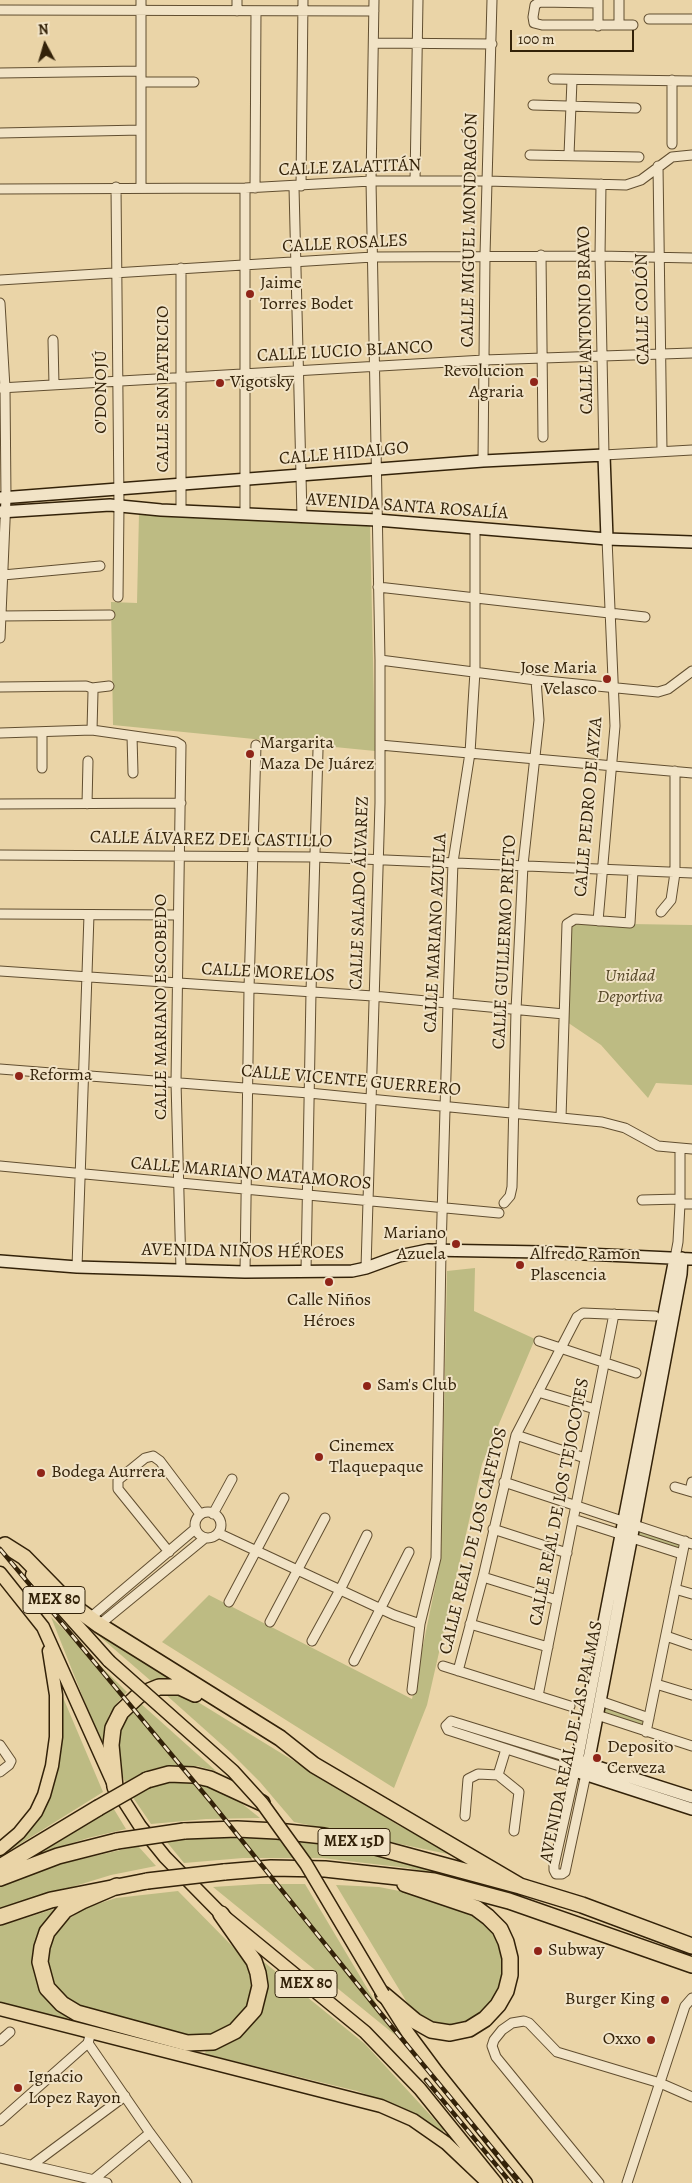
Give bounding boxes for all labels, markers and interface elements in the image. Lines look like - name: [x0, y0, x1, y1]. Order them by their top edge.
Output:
- north arrow: [20, 20, 70, 70]
- text: N: [37, 20, 49, 40]
- scale bar: [512, 20, 636, 52]
- text: 100 m: [518, 29, 555, 49]
- street label: CALLE MIGUEL MONDRAGÓN: [457, 112, 483, 348]
- street label: CALLE ZALATITÁN: [278, 155, 422, 181]
- street label: CALLE ANTONIO BRAVO: [574, 226, 598, 414]
- street label: CALLE ROSALES: [282, 230, 408, 258]
- street label: CALLE COLÓN: [631, 253, 655, 365]
- place label: Jaime Torres Bodet: [260, 273, 353, 316]
- marker: Jaime Torres Bodet: [244, 288, 256, 300]
- street label: CALLE SAN PATRICIO: [153, 305, 175, 473]
- street label: CALLE LUCIO BLANCO: [257, 337, 433, 367]
- street label: O'DONOJÚ: [91, 350, 113, 434]
- place label: Revolucion Agraria: [443, 361, 524, 404]
- place label: Vigotsky: [230, 372, 293, 394]
- marker: Revolucion Agraria: [528, 376, 540, 388]
- marker: Vigotsky: [214, 377, 226, 389]
- street label: CALLE HIDALGO: [278, 438, 410, 470]
- street label: AVENIDA SANTA ROSALÍA: [305, 489, 509, 525]
- place label: Jose Maria Velasco: [520, 658, 597, 701]
- marker: Jose Maria Velasco: [601, 673, 613, 685]
- street label: CALLE PEDRO DE AYZA: [570, 716, 608, 898]
- place label: Margarita Maza De Juárez: [260, 733, 374, 776]
- marker: Margarita Maza De Juárez: [244, 748, 256, 760]
- street label: CALLE SALADO ÁLVAREZ: [346, 796, 374, 990]
- street label: CALLE ÁLVAREZ DEL CASTILLO: [90, 827, 332, 853]
- street label: CALLE MARIANO AZUELA: [420, 833, 452, 1033]
- street label: CALLE GUILLERMO PRIETO: [489, 834, 521, 1050]
- street label: CALLE MARIANO ESCOBEDO: [151, 894, 173, 1120]
- street label: CALLE MORELOS: [201, 959, 335, 987]
- park label: Unidad Deportiva: [597, 966, 663, 1009]
- street label: CALLE VICENTE GUERRERO: [240, 1061, 462, 1101]
- place label: Reforma: [29, 1065, 92, 1087]
- marker: Reforma: [13, 1070, 25, 1082]
- street label: CALLE MARIANO MATAMOROS: [130, 1153, 372, 1195]
- place label: Mariano Azuela: [383, 1223, 446, 1266]
- marker: Mariano Azuela: [450, 1238, 462, 1250]
- street label: AVENIDA NIÑOS HÉROES: [141, 1239, 345, 1265]
- place label: Alfredo Ramon Plascencia: [530, 1244, 640, 1286]
- marker: Alfredo Ramon Plascencia: [514, 1259, 526, 1271]
- marker: Calle Niños Héroes: [323, 1276, 335, 1288]
- place label: Calle Niños Héroes: [287, 1290, 371, 1332]
- place label: Sam's Club: [377, 1375, 457, 1397]
- street label: CALLE REAL DE LOS TEJOCOTES: [525, 1376, 595, 1628]
- marker: Sam's Club: [361, 1380, 373, 1392]
- street label: CALLE REAL DE LOS CAFETOS: [435, 1425, 513, 1657]
- place label: Cinemex Tlaquepaque: [329, 1436, 423, 1478]
- marker: Cinemex Tlaquepaque: [313, 1451, 325, 1463]
- place label: Bodega Aurrera: [51, 1462, 165, 1484]
- marker: Bodega Aurrera: [35, 1467, 47, 1479]
- road number: MEX 80: [23, 1586, 85, 1614]
- street label: AVENIDA REAL DE LAS PALMAS: [536, 1619, 608, 1865]
- place label: Deposito Cerveza: [607, 1737, 673, 1780]
- marker: Deposito Cerveza: [591, 1752, 603, 1764]
- road number: MEX 15D: [318, 1828, 390, 1855]
- place label: Subway: [548, 1940, 605, 1962]
- marker: Subway: [532, 1945, 544, 1957]
- road number: MEX 80: [275, 1970, 337, 1998]
- place label: Burger King: [565, 1989, 655, 2011]
- marker: Burger King: [659, 1994, 671, 2006]
- place label: Oxxo: [603, 2029, 641, 2051]
- marker: Oxxo: [645, 2034, 657, 2046]
- place label: Ignacio Lopez Rayon: [28, 2067, 121, 2110]
- marker: Ignacio Lopez Rayon: [12, 2082, 24, 2094]

